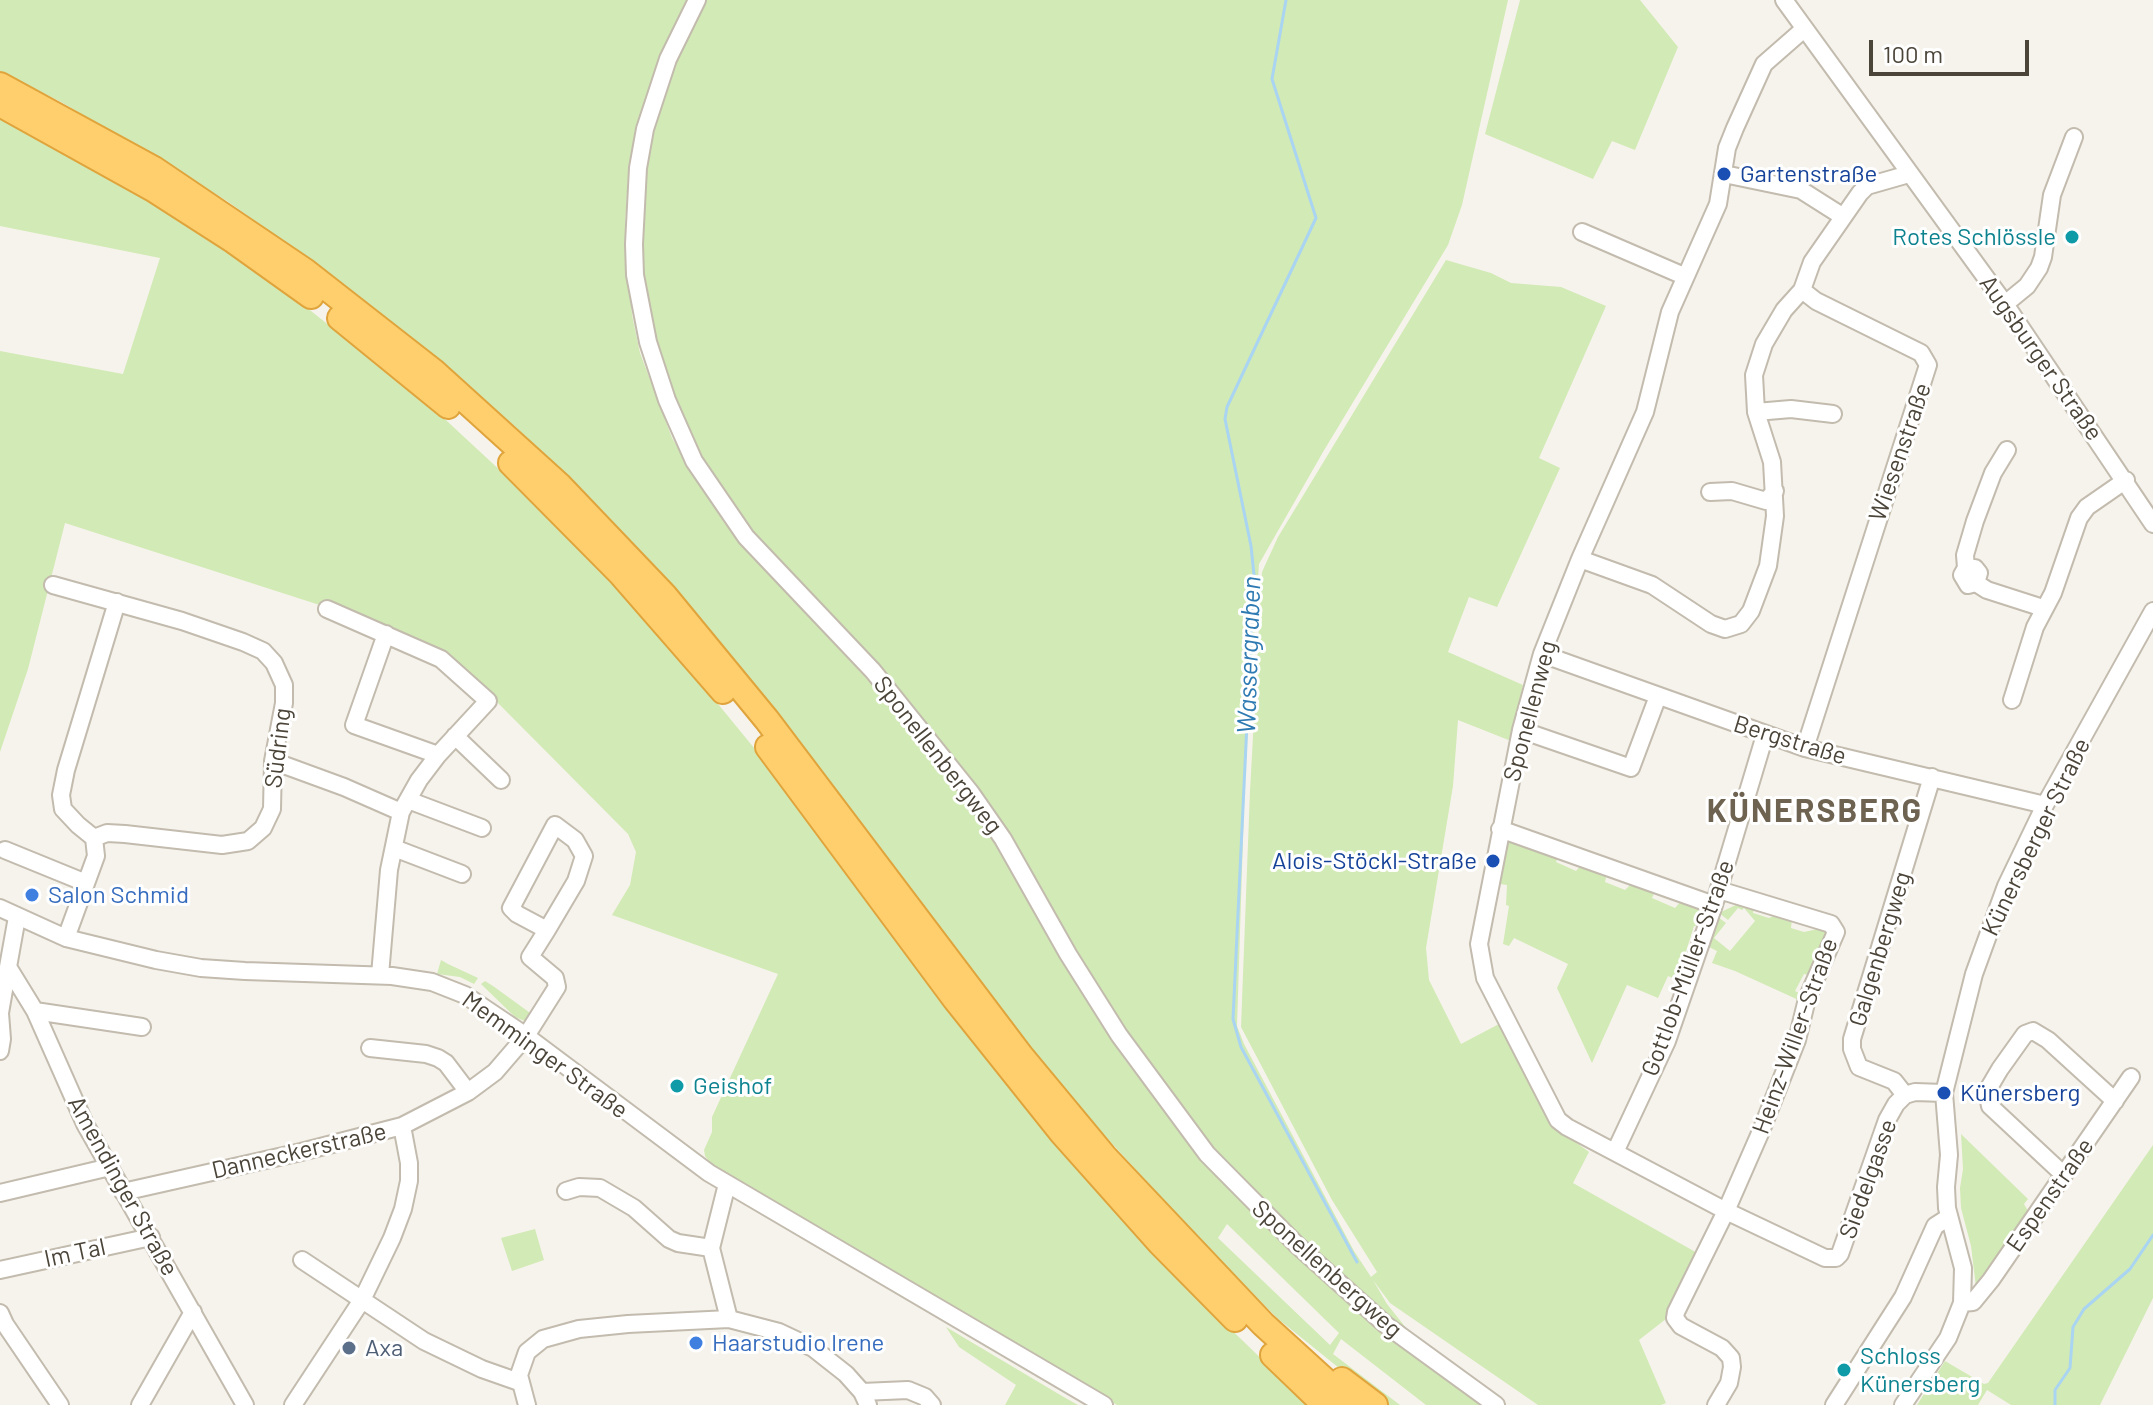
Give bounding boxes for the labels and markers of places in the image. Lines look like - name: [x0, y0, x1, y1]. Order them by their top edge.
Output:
- place label: Gartenstraße: [1740, 160, 1877, 188]
- marker: Gartenstraße: [1715, 165, 1733, 183]
- place label: Rotes Schlössle: [1892, 223, 2056, 251]
- marker: Rotes Schlössle: [2063, 228, 2081, 246]
- place label: Alois-Stöckl-Straße: [1272, 847, 1477, 875]
- marker: Alois-Stöckl-Straße: [1484, 852, 1502, 870]
- place label: Salon Schmid: [48, 881, 189, 909]
- marker: Salon Schmid: [23, 886, 41, 904]
- place label: Geishof: [693, 1072, 772, 1100]
- marker: Geishof: [668, 1077, 686, 1095]
- place label: Künersberg: [1960, 1079, 2080, 1107]
- marker: Künersberg: [1935, 1084, 1953, 1102]
- place label: Haarstudio Irene: [712, 1329, 884, 1357]
- place label: Axa: [365, 1334, 403, 1362]
- marker: Haarstudio Irene: [687, 1334, 705, 1352]
- marker: Axa: [340, 1339, 358, 1357]
- place label: Schloss Künersberg: [1860, 1342, 1980, 1398]
- marker: Schloss Künersberg: [1835, 1361, 1853, 1379]

